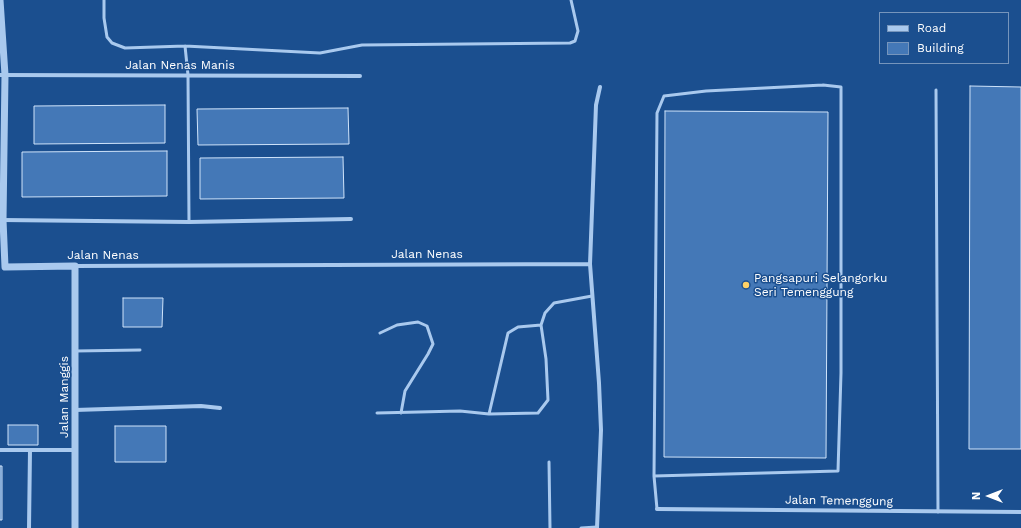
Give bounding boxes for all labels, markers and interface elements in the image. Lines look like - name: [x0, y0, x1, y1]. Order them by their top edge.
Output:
- legend: [879, 12, 1009, 64]
- text: Road: [917, 21, 946, 35]
- text: Building: [917, 41, 964, 55]
- street label: Jalan Nenas Manis: [125, 58, 235, 72]
- street label: Jalan Nenas: [391, 247, 463, 261]
- street label: Jalan Nenas: [67, 248, 139, 262]
- place label: Pangsapuri Selangorku Seri Temenggung: [754, 271, 887, 299]
- marker: Pangsapuri Selangorku Seri Temenggung: [741, 280, 751, 290]
- street label: Jalan Manggis: [57, 356, 71, 438]
- north arrow: [969, 476, 1009, 516]
- text: N: [970, 492, 983, 500]
- street label: Jalan Temenggung: [785, 493, 893, 509]

